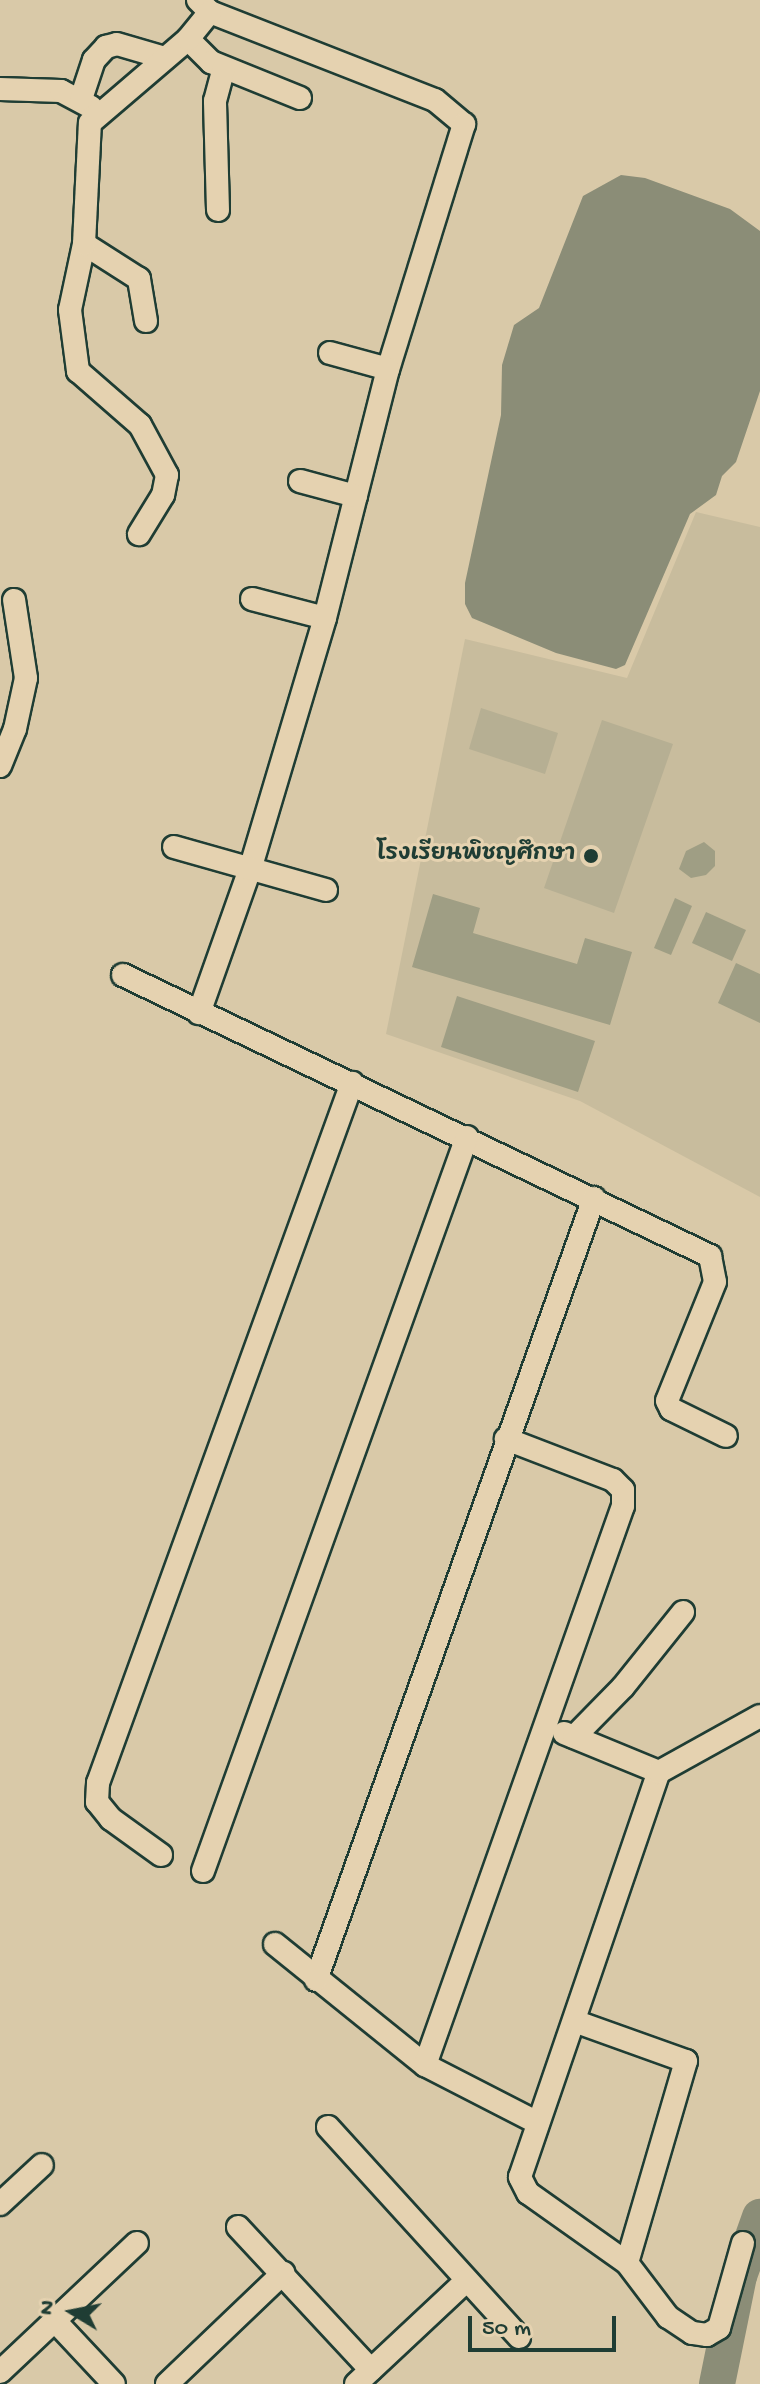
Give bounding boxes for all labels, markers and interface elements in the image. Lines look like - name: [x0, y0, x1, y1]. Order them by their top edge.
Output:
- place label: โรงเรียนพิชญศึกษา: [377, 843, 575, 869]
- marker: โรงเรียนพิชญศึกษา: [582, 847, 600, 865]
- north arrow: [32, 2272, 112, 2352]
- text: N: [34, 2298, 62, 2317]
- scale bar: [472, 2300, 620, 2350]
- text: 50 m: [482, 2315, 531, 2344]

